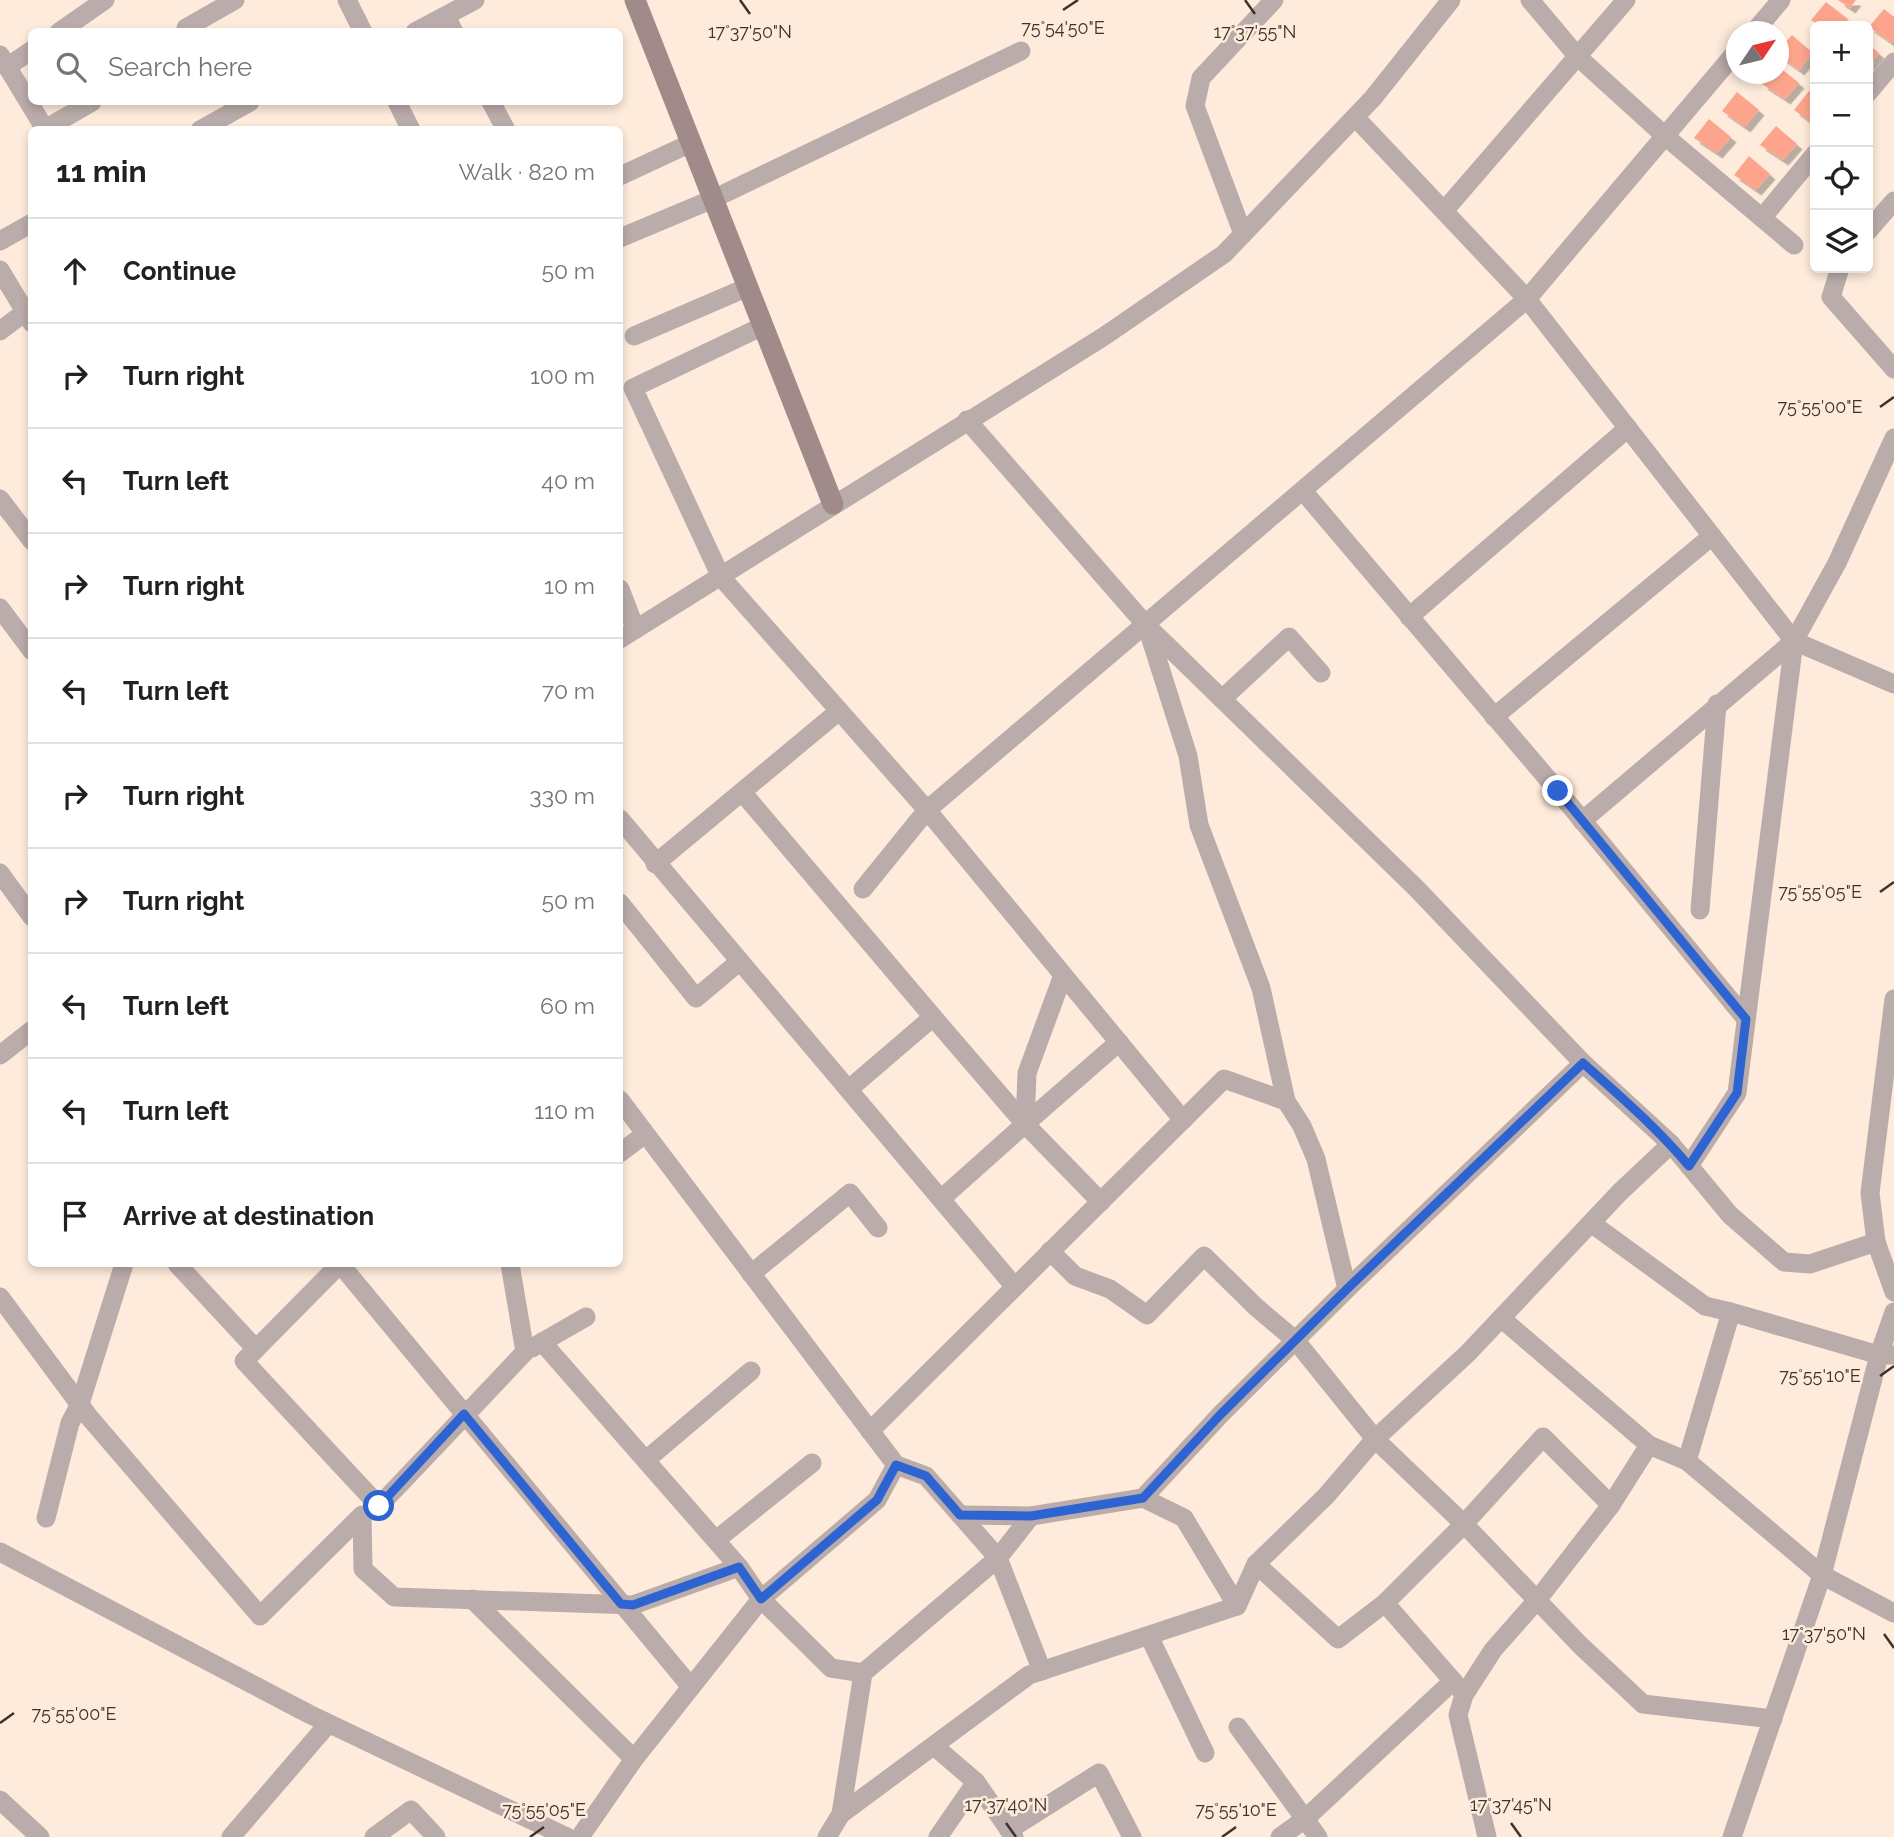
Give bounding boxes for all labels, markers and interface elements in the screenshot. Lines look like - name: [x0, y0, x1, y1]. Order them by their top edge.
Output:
- text: 75°54'50"E: [1021, 17, 1105, 38]
- text: 17°37'50"N: [708, 21, 792, 42]
- text: 17°37'55"N: [1214, 21, 1296, 42]
- north arrow: [1726, 21, 1789, 84]
- map controls: [1810, 21, 1873, 273]
- button: +: [1810, 21, 1873, 84]
- search box: [28, 28, 623, 105]
- icon: search: [52, 48, 90, 86]
- text: Search here: [108, 52, 252, 82]
- button: −: [1810, 84, 1873, 147]
- button: locate: [1810, 147, 1873, 210]
- text: 11 min: [56, 154, 147, 189]
- text: Walk · 820 m: [458, 158, 595, 185]
- button: layers: [1810, 210, 1873, 273]
- icon: ahead: [56, 252, 94, 290]
- text: Continue: [123, 256, 236, 286]
- text: 50 m: [541, 257, 595, 284]
- icon: right: [56, 357, 94, 395]
- text: Turn right: [123, 361, 244, 391]
- text: 100 m: [530, 362, 595, 389]
- text: 75°55'00"E: [1778, 396, 1862, 417]
- icon: left: [56, 462, 94, 500]
- text: Turn left: [123, 466, 229, 496]
- text: 40 m: [541, 467, 595, 494]
- icon: right: [56, 567, 94, 605]
- text: Turn right: [123, 571, 244, 601]
- text: 10 m: [544, 572, 595, 599]
- icon: left: [56, 672, 94, 710]
- text: Turn left: [123, 676, 229, 706]
- text: 70 m: [542, 677, 595, 704]
- route end: [1542, 775, 1573, 806]
- icon: right: [56, 777, 94, 815]
- text: Turn right: [123, 781, 244, 811]
- text: 330 m: [529, 782, 595, 809]
- text: 75°55'05"E: [1778, 881, 1862, 902]
- icon: right: [56, 882, 94, 920]
- text: Turn right: [123, 886, 244, 916]
- text: 50 m: [541, 887, 595, 914]
- icon: left: [56, 987, 94, 1025]
- text: Turn left: [123, 991, 229, 1021]
- text: 60 m: [540, 992, 595, 1019]
- icon: left: [56, 1092, 94, 1130]
- text: Turn left: [123, 1096, 229, 1126]
- text: 110 m: [534, 1097, 595, 1124]
- icon: arrive: [56, 1197, 94, 1235]
- text: Arrive at destination: [123, 1201, 374, 1231]
- text: 75°55'10"E: [1779, 1365, 1861, 1386]
- route start: [363, 1490, 394, 1521]
- text: 17°37'50"N: [1782, 1623, 1866, 1644]
- text: 75°55'00"E: [32, 1703, 116, 1724]
- text: 17°37'40"N: [965, 1794, 1047, 1815]
- text: 17°37'45"N: [1470, 1794, 1552, 1815]
- text: 75°55'05"E: [502, 1799, 586, 1820]
- text: 75°55'10"E: [1195, 1799, 1277, 1820]

